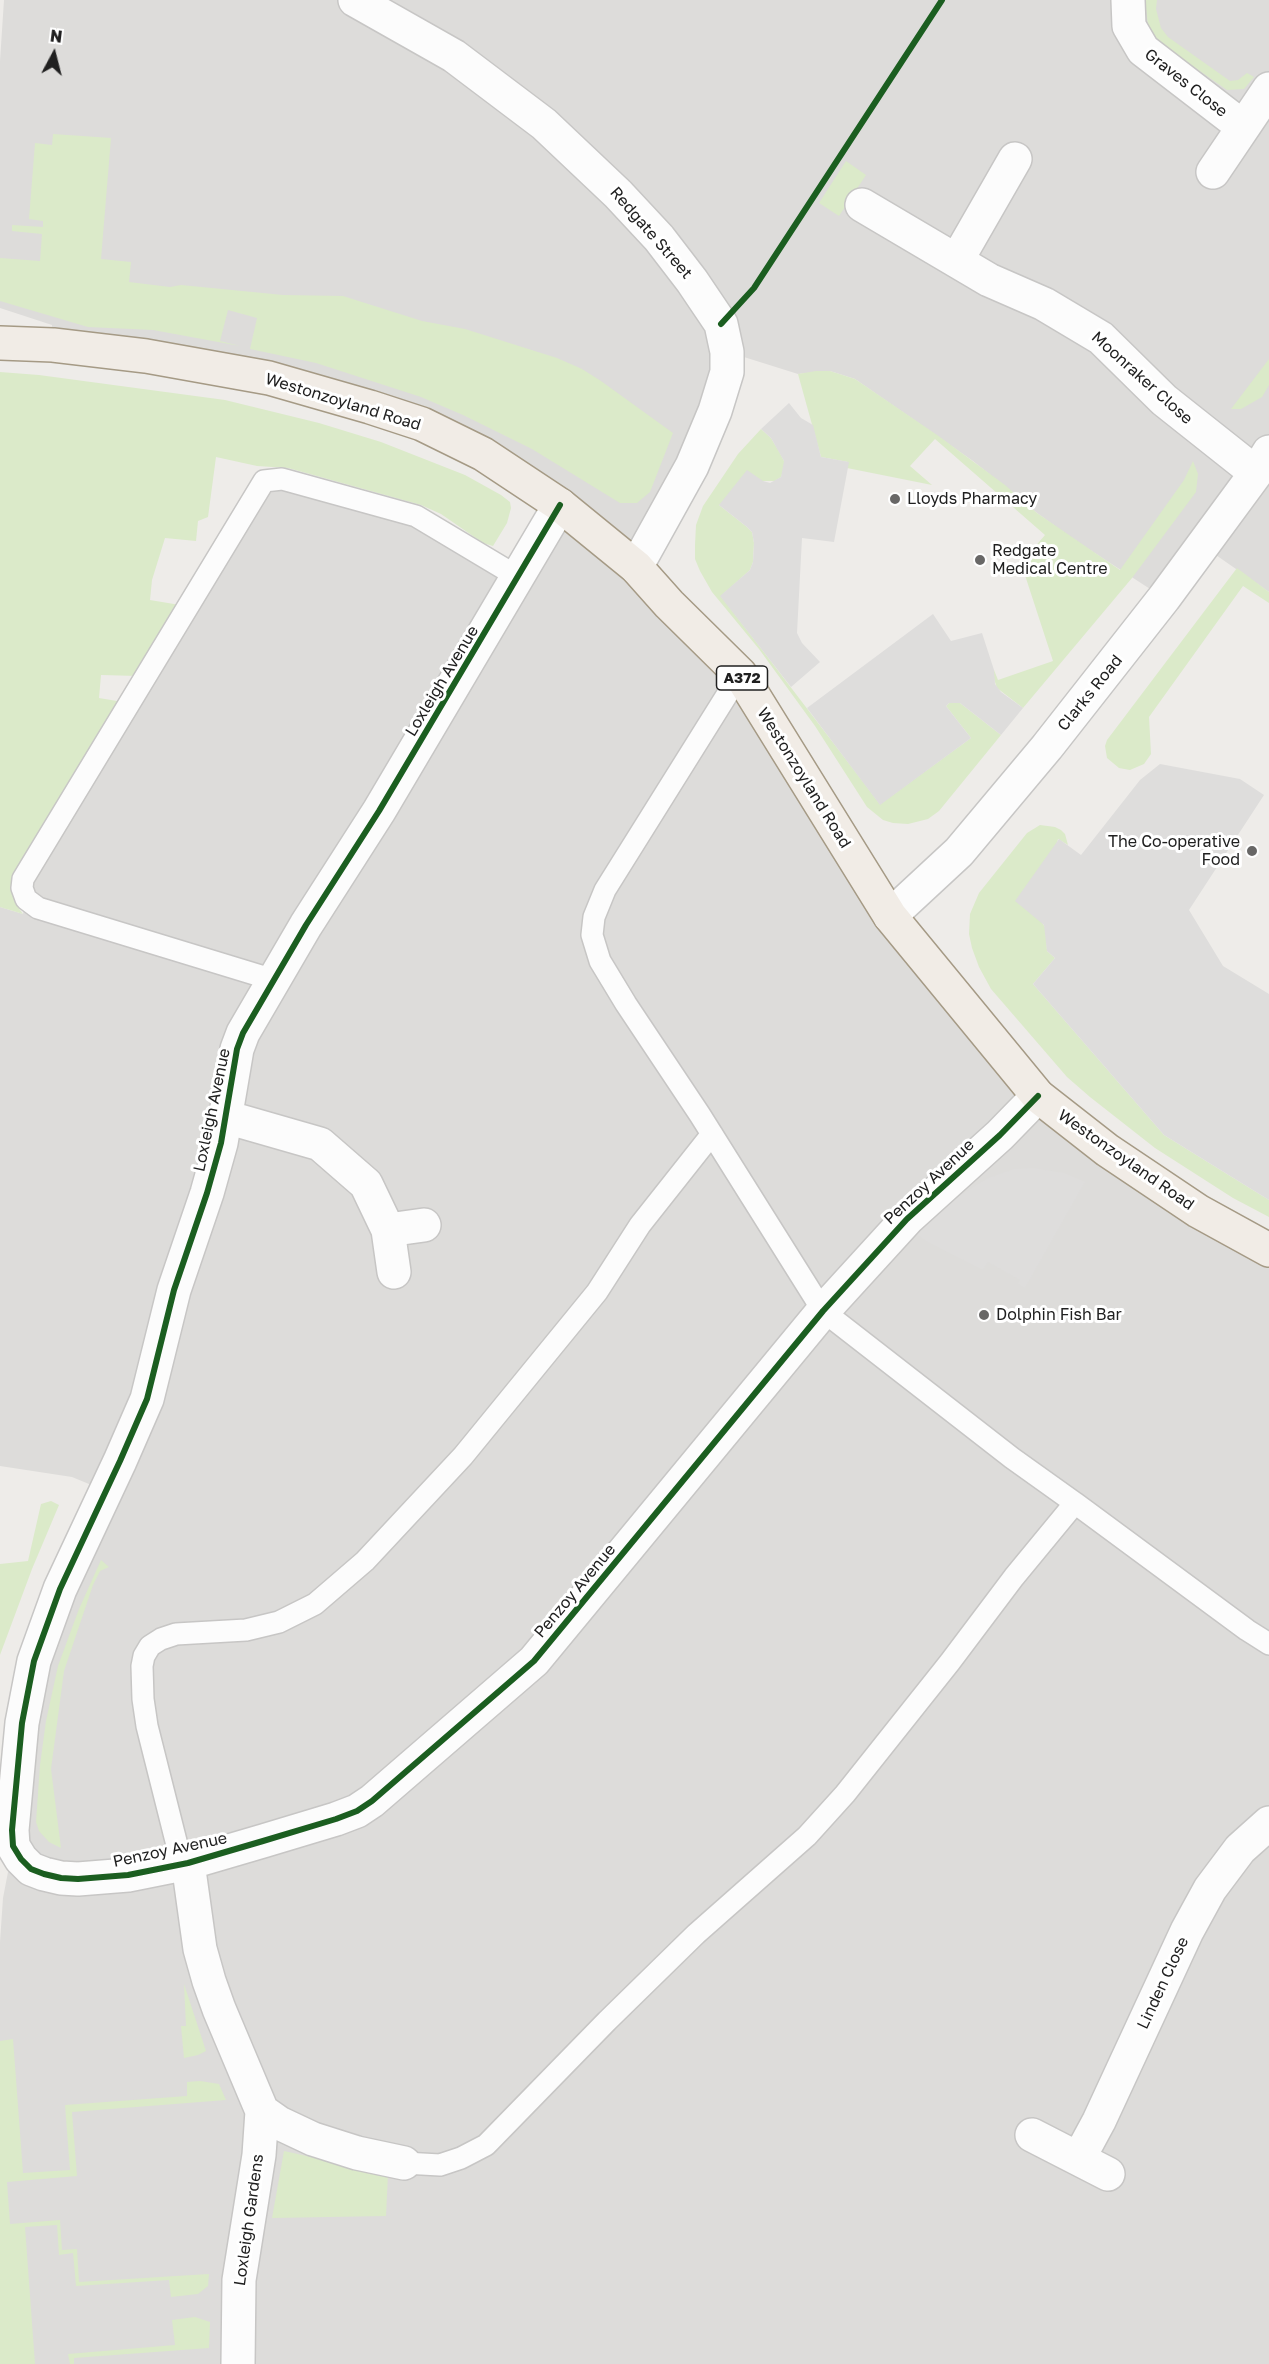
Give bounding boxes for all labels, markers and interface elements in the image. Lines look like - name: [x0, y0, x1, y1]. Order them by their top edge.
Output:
- north arrow: [24, 24, 84, 84]
- text: N: [49, 25, 63, 47]
- street label: Graves Close: [1141, 45, 1231, 121]
- street label: Redgate Street: [606, 183, 696, 283]
- street label: Moonraker Close: [1088, 328, 1196, 428]
- street label: Westonzoyland Road: [263, 369, 423, 435]
- place label: Lloyds Pharmacy: [907, 489, 1037, 509]
- marker: Lloyds Pharmacy: [888, 492, 902, 506]
- place label: Redgate Medical Centre: [992, 541, 1108, 579]
- marker: Redgate Medical Centre: [973, 553, 987, 567]
- street label: Loxleigh Avenue: [401, 622, 483, 740]
- street label: Clarks Road: [1054, 651, 1126, 735]
- road number: A372: [716, 666, 768, 690]
- street label: Westonzoyland Road: [753, 704, 855, 852]
- place label: The Co-operative Food: [1108, 832, 1240, 870]
- marker: The Co-operative Food: [1245, 844, 1259, 858]
- street label: Loxleigh Avenue: [190, 1047, 234, 1173]
- street label: Westonzoyland Road: [1054, 1106, 1198, 1214]
- street label: Penzoy Avenue: [880, 1135, 978, 1229]
- place label: Dolphin Fish Bar: [996, 1305, 1122, 1325]
- marker: Dolphin Fish Bar: [977, 1308, 991, 1322]
- street label: Penzoy Avenue: [530, 1540, 620, 1642]
- street label: Penzoy Avenue: [111, 1829, 229, 1871]
- street label: Linden Close: [1133, 1934, 1193, 2032]
- street label: Loxleigh Gardens: [230, 2153, 268, 2287]

